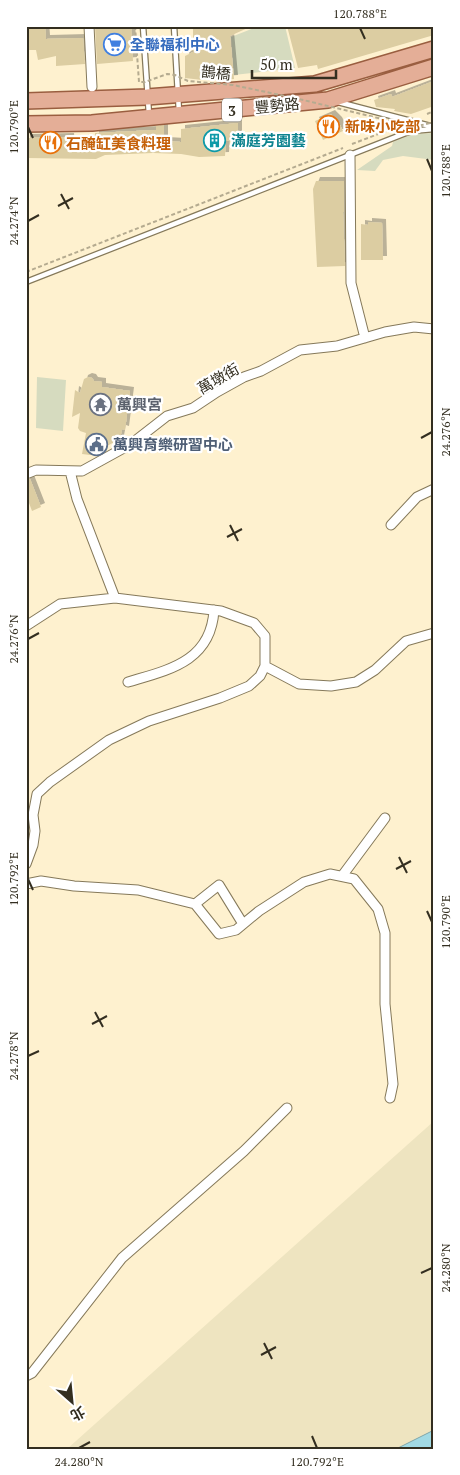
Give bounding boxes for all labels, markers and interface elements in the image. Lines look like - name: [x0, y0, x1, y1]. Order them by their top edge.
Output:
- text: 120.788°E: [333, 6, 387, 21]
- supermarket icon: 全聯福利中心: [102, 32, 126, 56]
- place label: 全聯福利中心: [130, 34, 220, 54]
- scale bar: [252, 48, 336, 80]
- text: 50 m: [260, 54, 293, 74]
- street label: 鵲橋: [200, 60, 232, 84]
- street label: 豐勢路: [254, 93, 300, 117]
- road number: 3: [222, 98, 242, 122]
- text: 120.790°E: [6, 100, 21, 154]
- restaurant icon: 新味小吃部: [317, 114, 341, 138]
- place label: 新味小吃部: [345, 116, 420, 136]
- building icon: 滿庭芳園藝: [203, 128, 227, 152]
- place label: 滿庭芳園藝: [231, 130, 306, 150]
- restaurant icon: 石醃缸美食料理: [38, 131, 62, 155]
- place label: 石醃缸美食料理: [66, 133, 171, 153]
- text: 120.788°E: [438, 144, 453, 198]
- text: 24.274°N: [6, 196, 21, 246]
- street label: 萬墩街: [194, 358, 242, 398]
- temple icon: 萬興宮: [89, 392, 113, 416]
- place label: 萬興宮: [117, 394, 162, 414]
- text: 24.276°N: [438, 407, 453, 457]
- public building icon: 萬興育樂研習中心: [85, 432, 109, 456]
- place label: 萬興育樂研習中心: [113, 434, 233, 454]
- text: 24.276°N: [6, 614, 21, 664]
- text: 120.792°E: [6, 852, 21, 906]
- text: 120.790°E: [438, 895, 453, 949]
- text: 24.278°N: [6, 1031, 21, 1081]
- text: 24.280°N: [438, 1243, 453, 1293]
- north arrow: [48, 1378, 98, 1428]
- text: 北: [68, 1402, 89, 1426]
- text: 24.280°N: [54, 1454, 104, 1469]
- text: 120.792°E: [290, 1454, 344, 1469]

